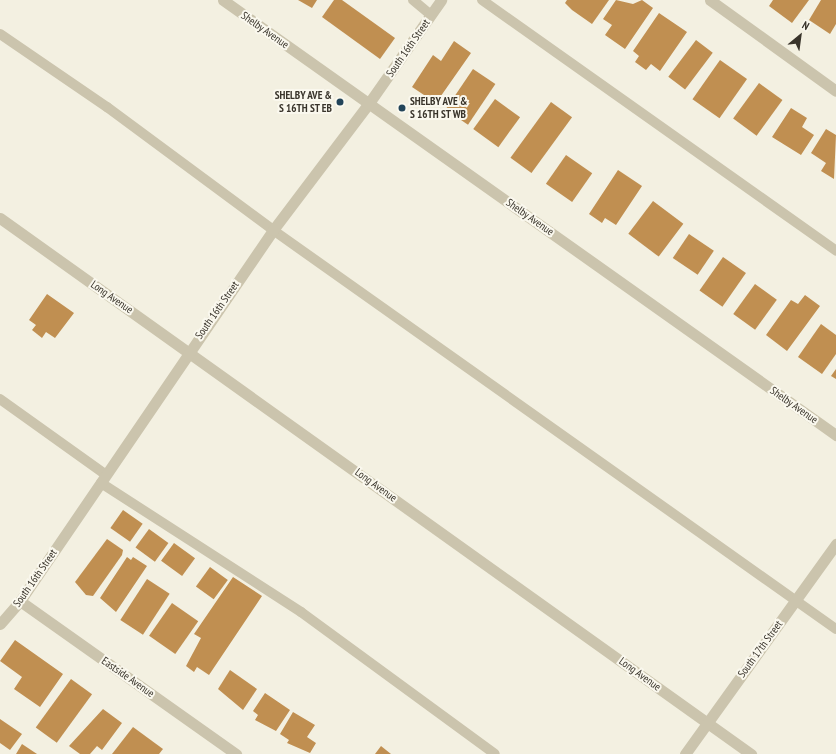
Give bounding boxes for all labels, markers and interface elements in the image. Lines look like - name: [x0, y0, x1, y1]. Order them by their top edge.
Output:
- street label: Shelby Avenue: [238, 9, 292, 51]
- north arrow: [780, 16, 820, 56]
- street label: South 16th Street: [383, 17, 433, 79]
- text: N: [800, 18, 812, 33]
- place label: SHELBY AVE & S 16TH ST EB: [274, 89, 332, 115]
- place label: SHELBY AVE & S 16TH ST WB: [410, 95, 468, 121]
- marker: SHELBY AVE & S 16TH ST EB: [335, 97, 345, 107]
- marker: SHELBY AVE & S 16TH ST WB: [397, 103, 407, 113]
- street label: Shelby Avenue: [503, 196, 557, 238]
- street label: Long Avenue: [88, 278, 136, 316]
- street label: South 16th Street: [192, 279, 242, 341]
- street label: Shelby Avenue: [767, 384, 821, 426]
- street label: Long Avenue: [352, 465, 400, 505]
- street label: South 16th Street: [10, 547, 60, 609]
- street label: South 17th Street: [735, 618, 785, 680]
- street label: Eastside Avenue: [99, 654, 157, 700]
- street label: Long Avenue: [616, 654, 664, 694]

